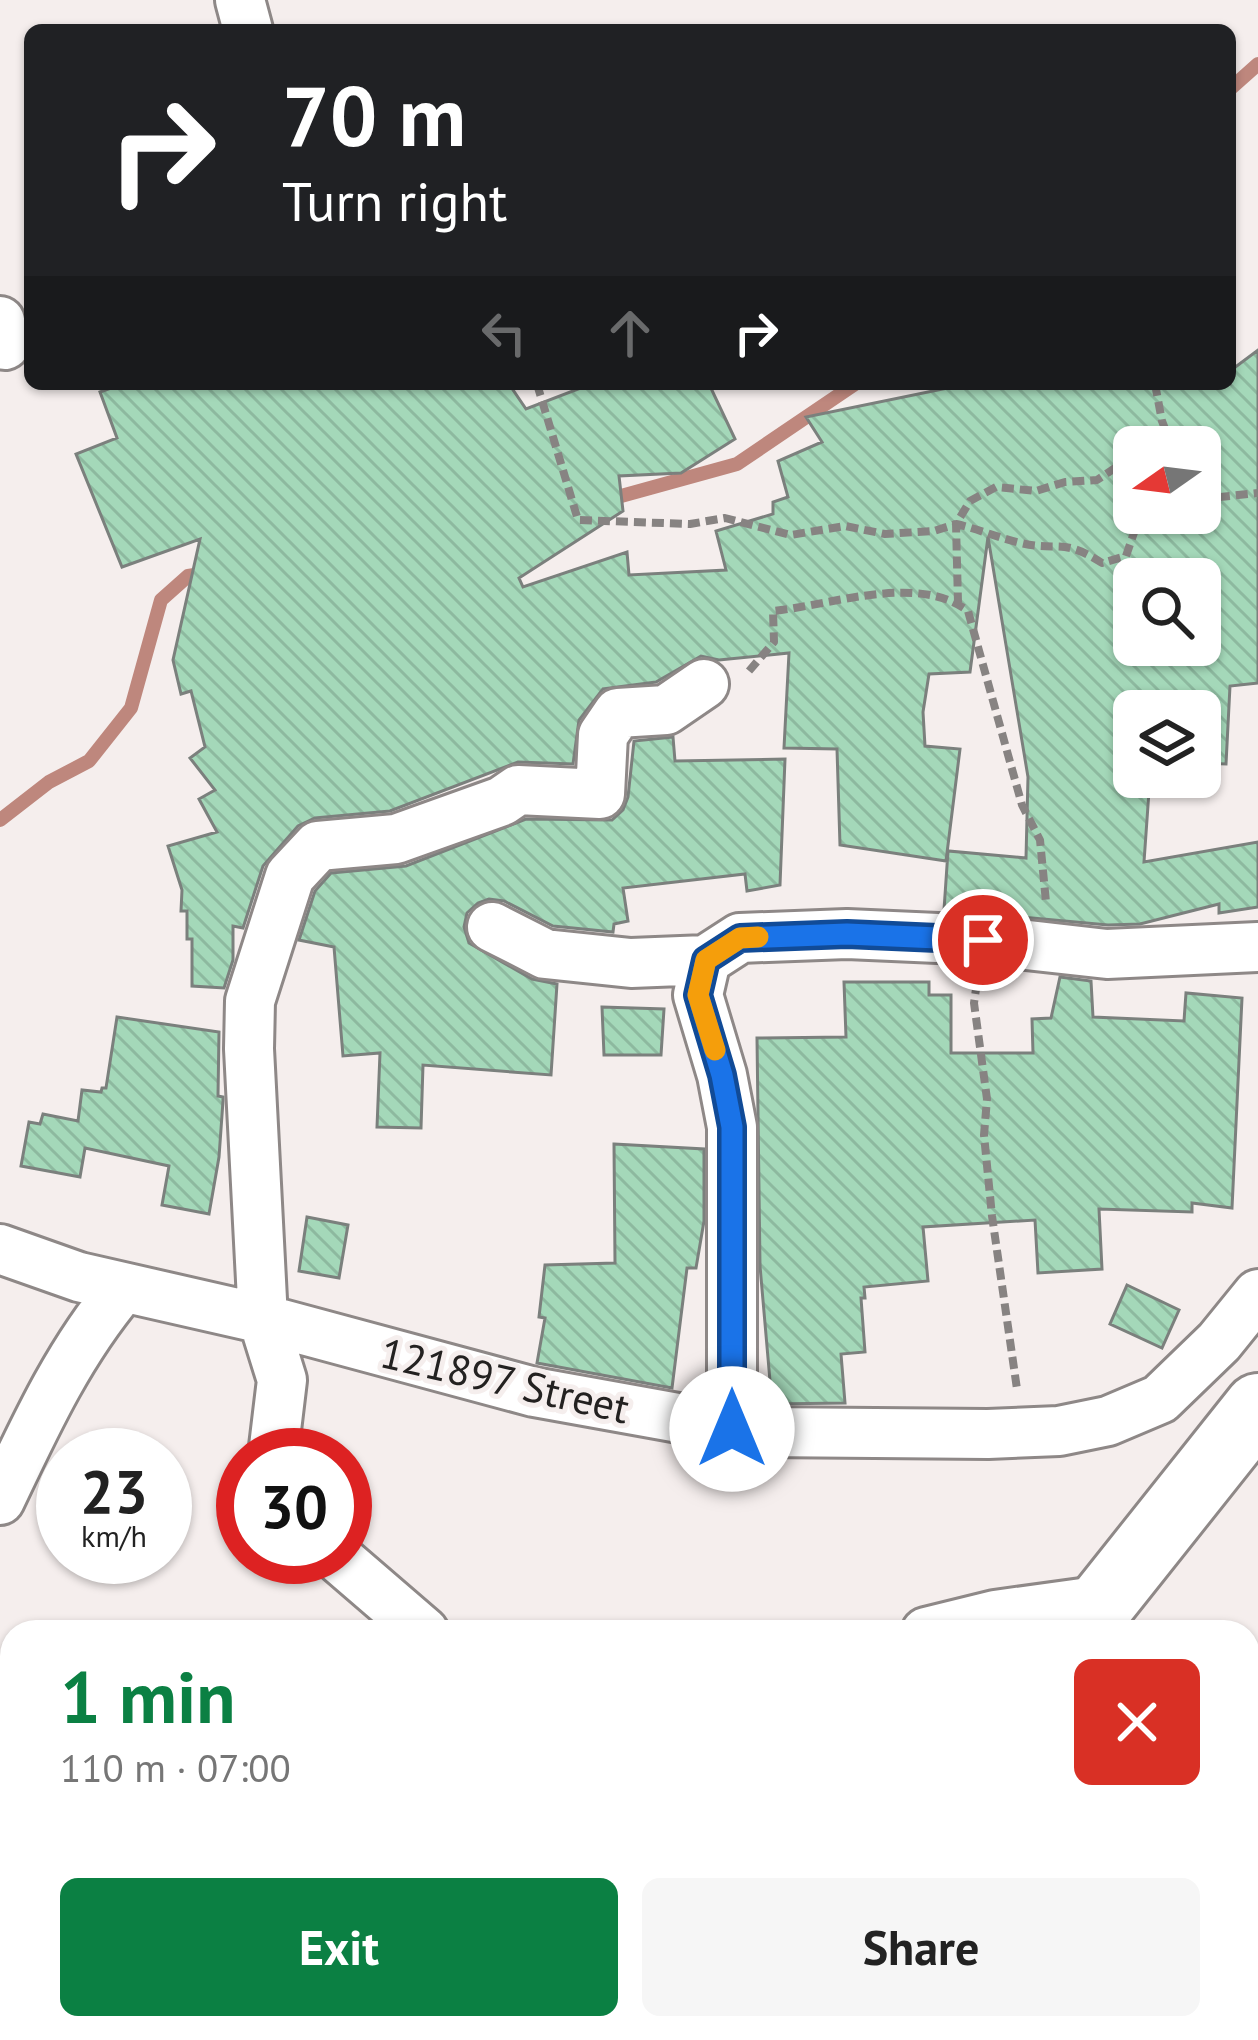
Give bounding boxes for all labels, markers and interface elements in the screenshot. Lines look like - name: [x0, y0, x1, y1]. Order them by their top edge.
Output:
- text: 70 m: [282, 60, 466, 169]
- icon: right: [84, 72, 240, 228]
- text: Turn right: [282, 166, 507, 236]
- icon: left: [471, 300, 537, 366]
- icon: ahead: [597, 300, 663, 366]
- icon: right: [723, 300, 789, 366]
- north arrow: [1113, 426, 1221, 534]
- map controls: [1113, 426, 1221, 798]
- button: search: [1113, 558, 1221, 666]
- button: layers: [1113, 690, 1221, 798]
- pin: [932, 889, 1034, 991]
- icon: arrive: [950, 907, 1016, 973]
- street label: 121897 Street: [375, 1325, 635, 1435]
- position arrow: [669, 1366, 795, 1492]
- speed limit sign: 30: [216, 1428, 372, 1584]
- text: 23: [80, 1452, 148, 1530]
- text: km/h: [81, 1516, 147, 1555]
- text: 1 min: [60, 1650, 236, 1743]
- button: close: [1074, 1659, 1200, 1785]
- text: 110 m · 07:00: [60, 1742, 291, 1793]
- button: Exit: [60, 1878, 618, 2016]
- button: Share: [642, 1878, 1200, 2016]

